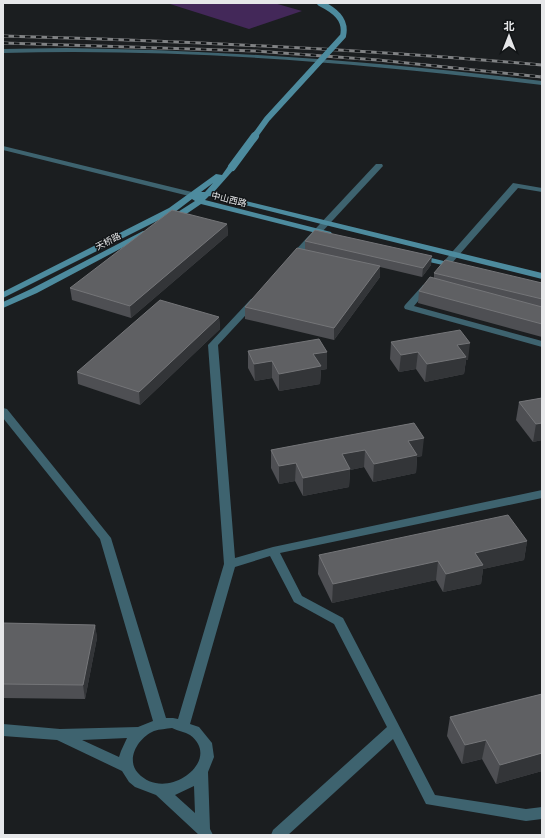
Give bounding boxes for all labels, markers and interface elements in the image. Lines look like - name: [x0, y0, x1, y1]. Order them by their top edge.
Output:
- north arrow: [489, 16, 529, 56]
- text: 北: [504, 19, 515, 32]
- street label: 中山西路: [210, 189, 248, 209]
- street label: 天桥路: [93, 230, 123, 252]

